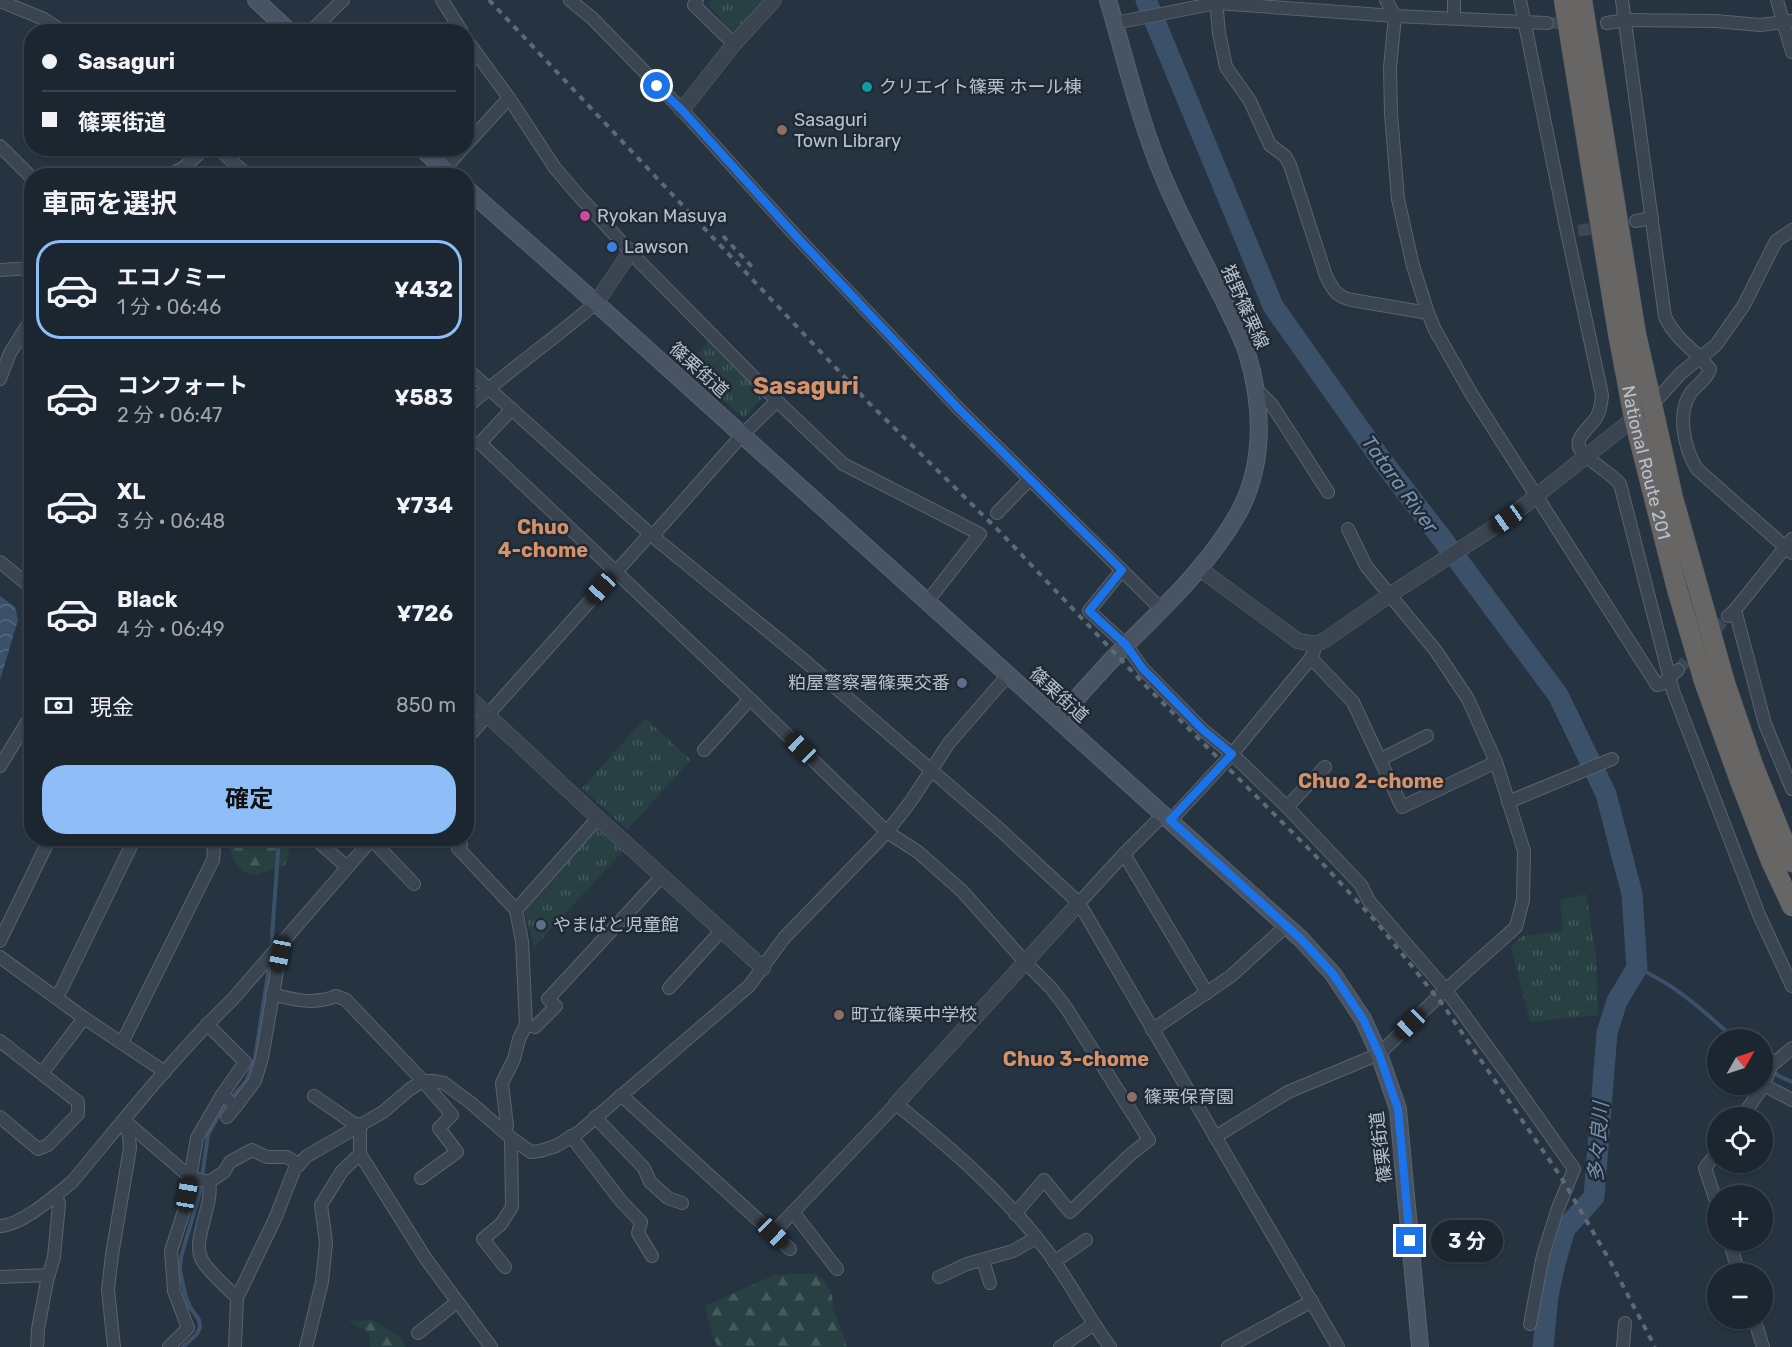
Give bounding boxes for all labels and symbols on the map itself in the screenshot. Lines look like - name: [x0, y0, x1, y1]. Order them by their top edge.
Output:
- route start: [643, 72, 670, 99]
- place label: クリエイト篠栗 ホール棟: [879, 76, 1081, 98]
- marker: クリエイト篠栗 ホール棟: [860, 80, 874, 94]
- place label: Sasaguri Town Library: [794, 109, 901, 152]
- marker: Sasaguri Town Library: [775, 123, 789, 137]
- place label: Ryokan Masuya: [597, 205, 727, 227]
- marker: Ryokan Masuya: [578, 209, 592, 223]
- place label: Lawson: [624, 236, 689, 258]
- marker: Lawson: [605, 240, 619, 254]
- street label: 猪野篠栗線: [1217, 261, 1273, 353]
- street label: 篠栗街道: [665, 338, 733, 402]
- district label: Sasaguri: [753, 372, 859, 400]
- street label: National Route 201: [1617, 384, 1675, 542]
- water label: Tatara River: [1357, 431, 1444, 538]
- car: [1487, 501, 1527, 537]
- district label: Chuo 4-chome: [498, 515, 588, 562]
- car: [582, 569, 620, 607]
- street label: 篠栗街道: [1025, 663, 1093, 727]
- place label: 粕屋警察署篠栗交番: [788, 672, 950, 694]
- marker: 粕屋警察署篠栗交番: [955, 676, 969, 690]
- car: [782, 729, 820, 767]
- district label: Chuo 2-chome: [1298, 769, 1444, 793]
- place label: やまばと児童館: [553, 914, 679, 936]
- marker: やまばと児童館: [534, 918, 548, 932]
- car: [268, 935, 292, 973]
- place label: 町立篠栗中学校: [851, 1004, 977, 1026]
- car: [1391, 1005, 1429, 1043]
- marker: 町立篠栗中学校: [832, 1008, 846, 1022]
- north arrow: [1707, 1029, 1773, 1095]
- district label: Chuo 3-chome: [1003, 1047, 1149, 1071]
- place label: 篠栗保育園: [1144, 1086, 1234, 1108]
- marker: 篠栗保育園: [1125, 1090, 1139, 1104]
- water label: 多々良川: [1583, 1099, 1613, 1183]
- street label: 篠栗街道: [1366, 1110, 1396, 1184]
- car: [175, 1175, 199, 1213]
- car: [754, 1214, 792, 1252]
- callout: 3 分: [1431, 1220, 1503, 1262]
- route end: [1396, 1227, 1423, 1254]

